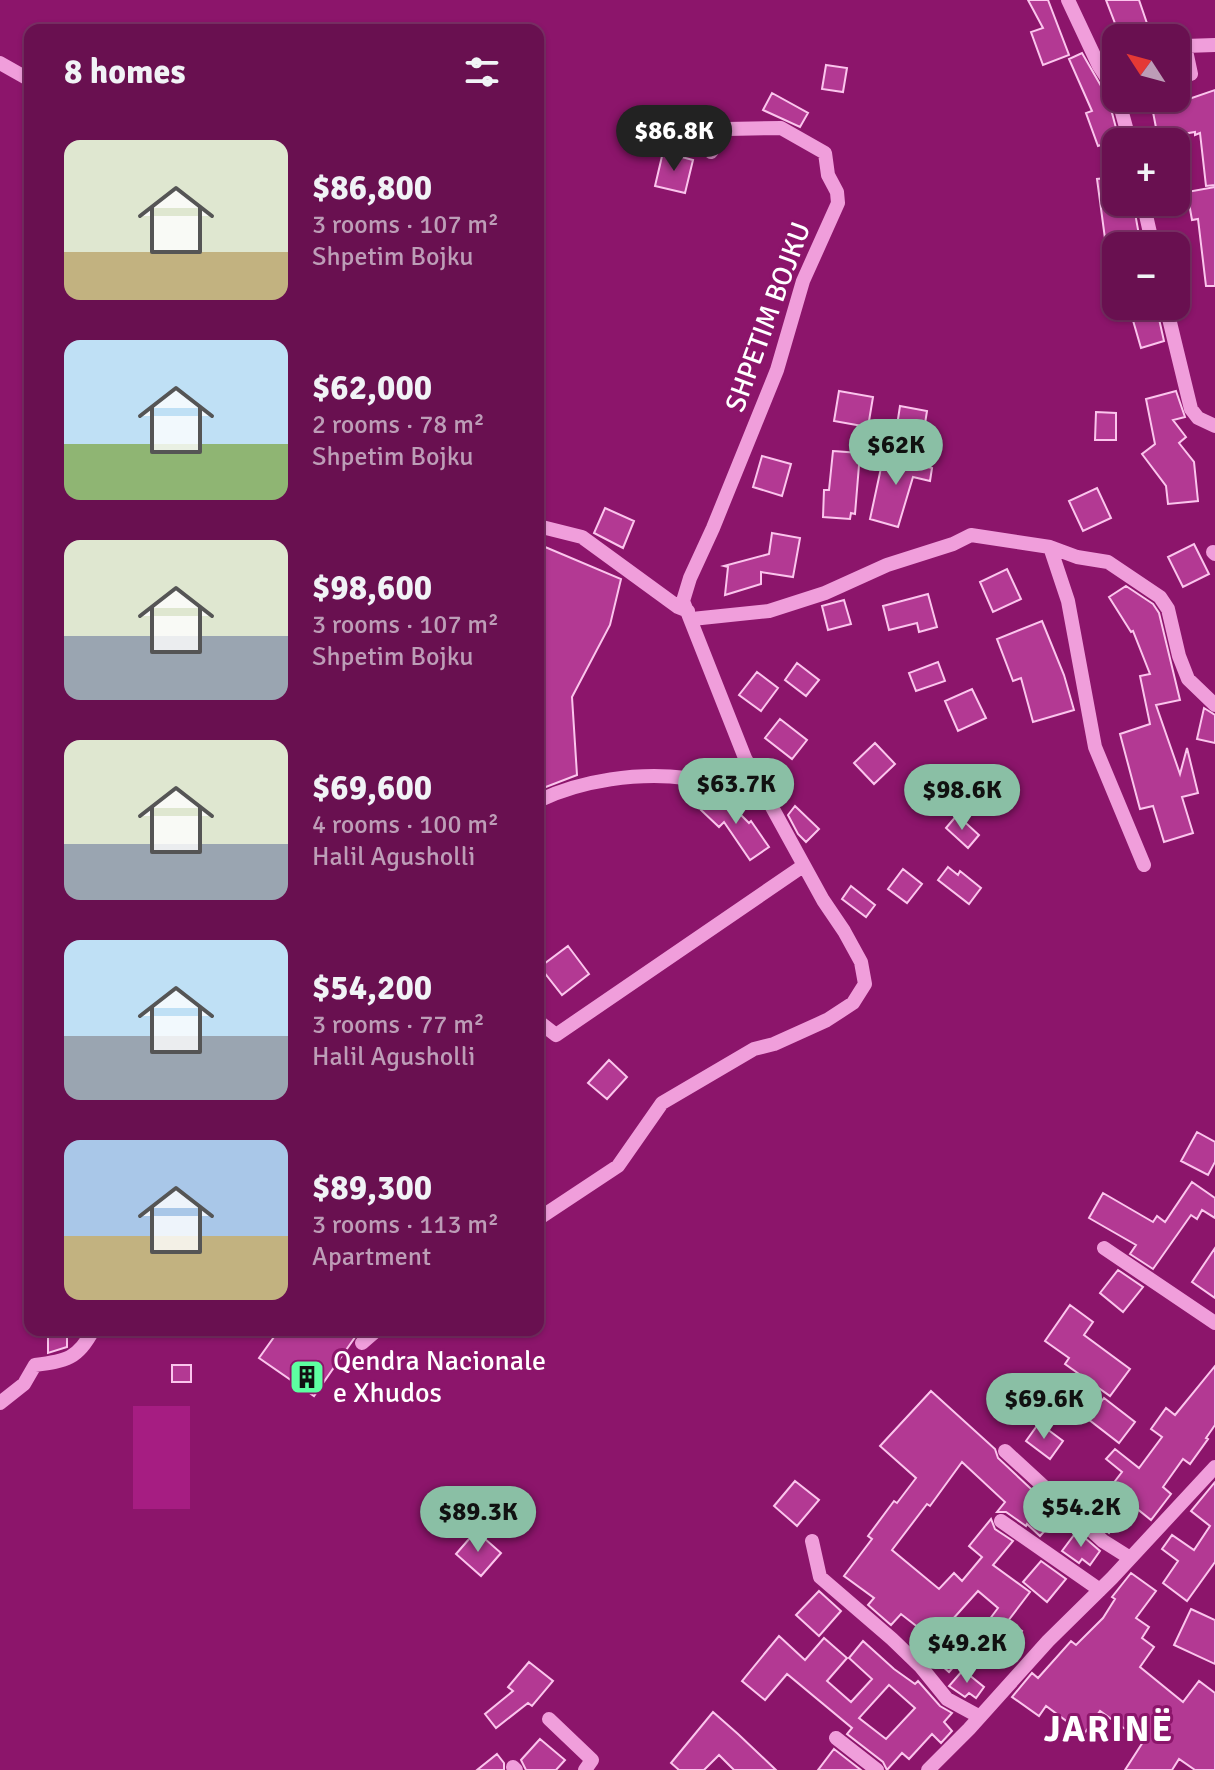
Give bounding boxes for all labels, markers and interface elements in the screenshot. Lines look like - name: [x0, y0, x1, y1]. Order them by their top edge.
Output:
- north arrow: [1102, 24, 1190, 112]
- map controls: [1102, 24, 1190, 320]
- icon: filters: [460, 50, 504, 94]
- text: 8 homes: [64, 51, 185, 93]
- pin: $86.8K: [609, 105, 739, 173]
- text: $86.8K: [634, 115, 714, 147]
- button: +: [1102, 128, 1190, 216]
- text: $86,800: [312, 167, 432, 209]
- icon: home: [128, 172, 224, 268]
- text: 3 rooms · 107 m²: [312, 209, 499, 241]
- street label: SHPETIM BOJKU: [718, 218, 818, 416]
- button: −: [1102, 232, 1190, 320]
- text: Shpetim Bojku: [312, 241, 474, 273]
- text: $62,000: [312, 367, 432, 409]
- icon: home: [128, 372, 224, 468]
- text: 2 rooms · 78 m²: [312, 409, 485, 441]
- pin: $62K: [849, 419, 943, 487]
- text: $62K: [867, 429, 925, 461]
- text: Shpetim Bojku: [312, 441, 474, 473]
- text: $98,600: [312, 567, 432, 609]
- icon: home: [128, 572, 224, 668]
- text: 3 rooms · 107 m²: [312, 609, 499, 641]
- text: Shpetim Bojku: [312, 641, 474, 673]
- pin: $63.7K: [671, 758, 801, 826]
- pin: $98.6K: [897, 764, 1027, 832]
- text: $69,600: [312, 767, 432, 809]
- text: $63.7K: [696, 768, 776, 800]
- icon: home: [128, 772, 224, 868]
- text: $98.6K: [922, 774, 1002, 806]
- text: 4 rooms · 100 m²: [312, 809, 499, 841]
- text: Halil Agusholli: [312, 841, 475, 873]
- text: $54,200: [312, 967, 432, 1009]
- icon: home: [128, 972, 224, 1068]
- text: 3 rooms · 77 m²: [312, 1009, 485, 1041]
- text: Halil Agusholli: [312, 1041, 475, 1073]
- text: $89,300: [312, 1167, 432, 1209]
- icon: home: [128, 1172, 224, 1268]
- text: 3 rooms · 113 m²: [312, 1209, 499, 1241]
- text: Apartment: [312, 1241, 431, 1273]
- place label: Qendra Nacionale e Xhudos: [333, 1344, 546, 1410]
- building icon: Qendra Nacionale e Xhudos: [288, 1358, 326, 1396]
- pin: $69.6K: [979, 1373, 1109, 1441]
- text: $69.6K: [1004, 1383, 1084, 1415]
- pin: $54.2K: [1016, 1481, 1146, 1549]
- pin: $89.3K: [413, 1486, 543, 1554]
- text: $54.2K: [1041, 1491, 1121, 1523]
- text: $89.3K: [438, 1496, 518, 1528]
- pin: $49.2K: [902, 1617, 1032, 1685]
- text: $49.2K: [927, 1627, 1007, 1659]
- district label: JARINË: [1044, 1707, 1174, 1752]

